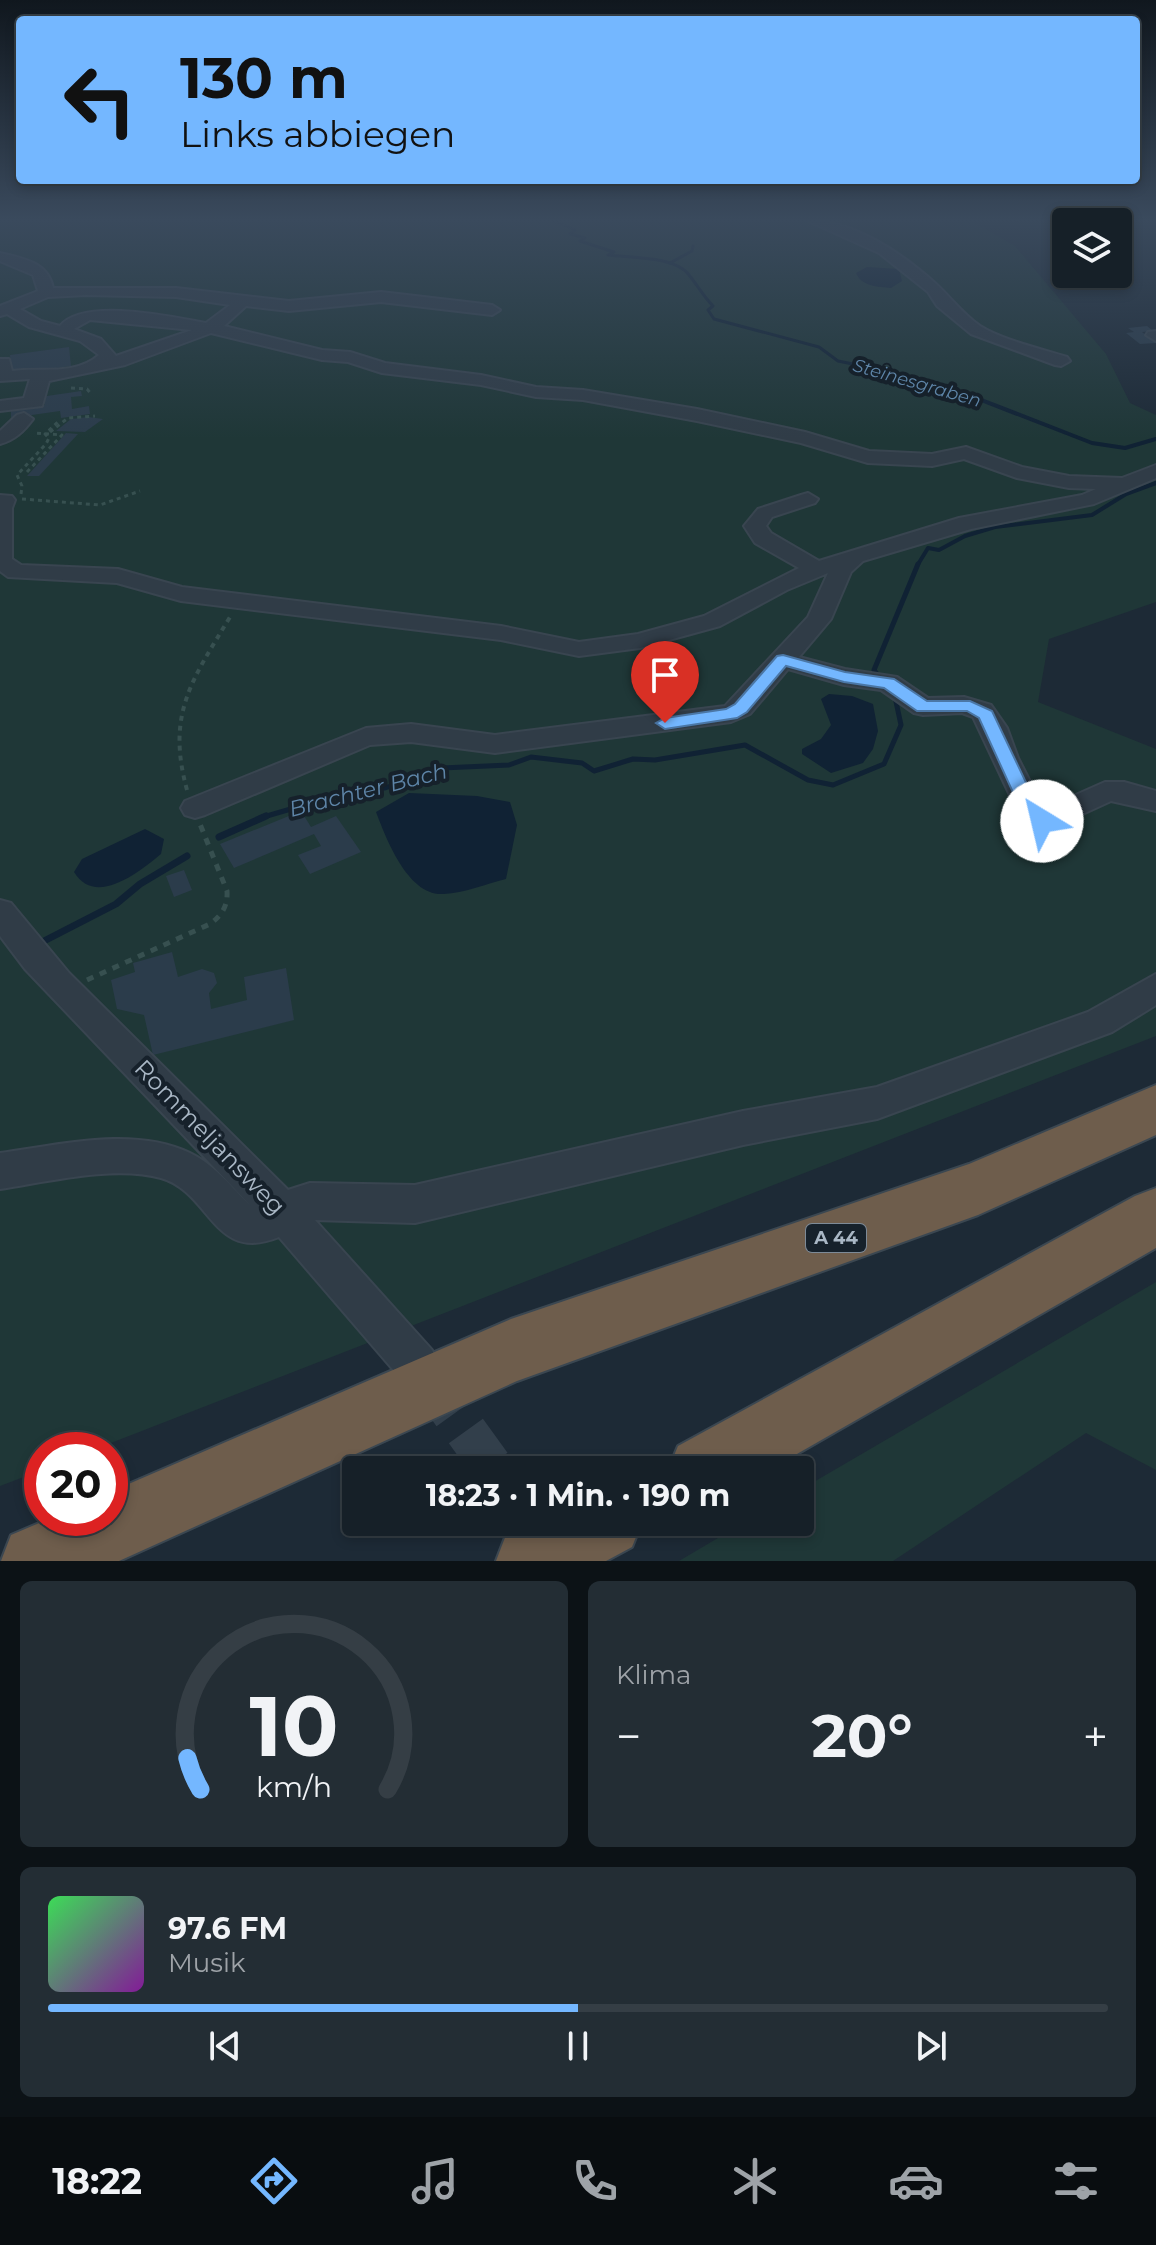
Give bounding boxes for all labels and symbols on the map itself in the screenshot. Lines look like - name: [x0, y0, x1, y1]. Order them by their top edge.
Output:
- water label: Steinesgraben: [850, 354, 984, 412]
- pin: [631, 641, 699, 723]
- water label: Brachter Bach: [286, 757, 450, 823]
- position arrow: [1000, 779, 1084, 863]
- street label: Rommeljansweg: [129, 1053, 291, 1221]
- road number: A 44: [806, 1224, 866, 1252]
- speed limit sign: 20: [24, 1432, 128, 1536]

